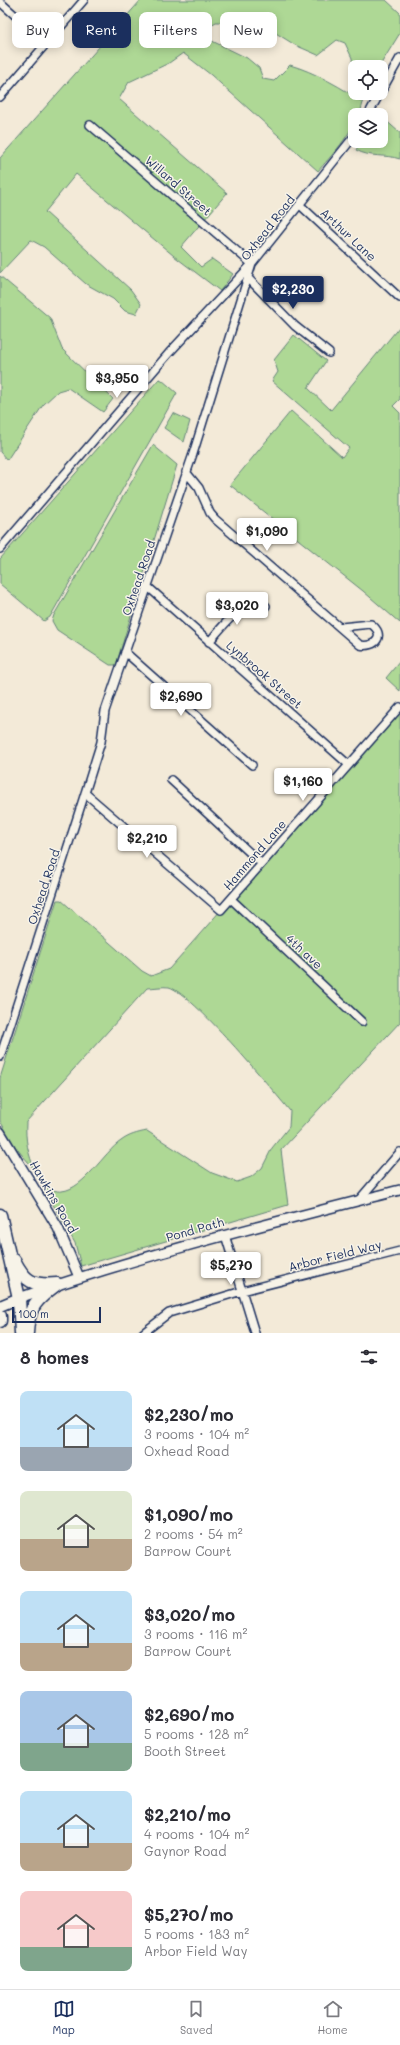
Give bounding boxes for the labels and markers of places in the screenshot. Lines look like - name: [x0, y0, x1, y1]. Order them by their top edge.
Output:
- pin: $2,230: [260, 276, 326, 310]
- pin: $3,950: [84, 365, 150, 399]
- pin: $1,090: [234, 518, 300, 552]
- pin: $3,020: [204, 592, 270, 626]
- pin: $2,690: [148, 683, 214, 717]
- pin: $1,160: [270, 768, 336, 802]
- pin: $2,210: [114, 825, 180, 859]
- pin: $5,270: [198, 1252, 264, 1286]

